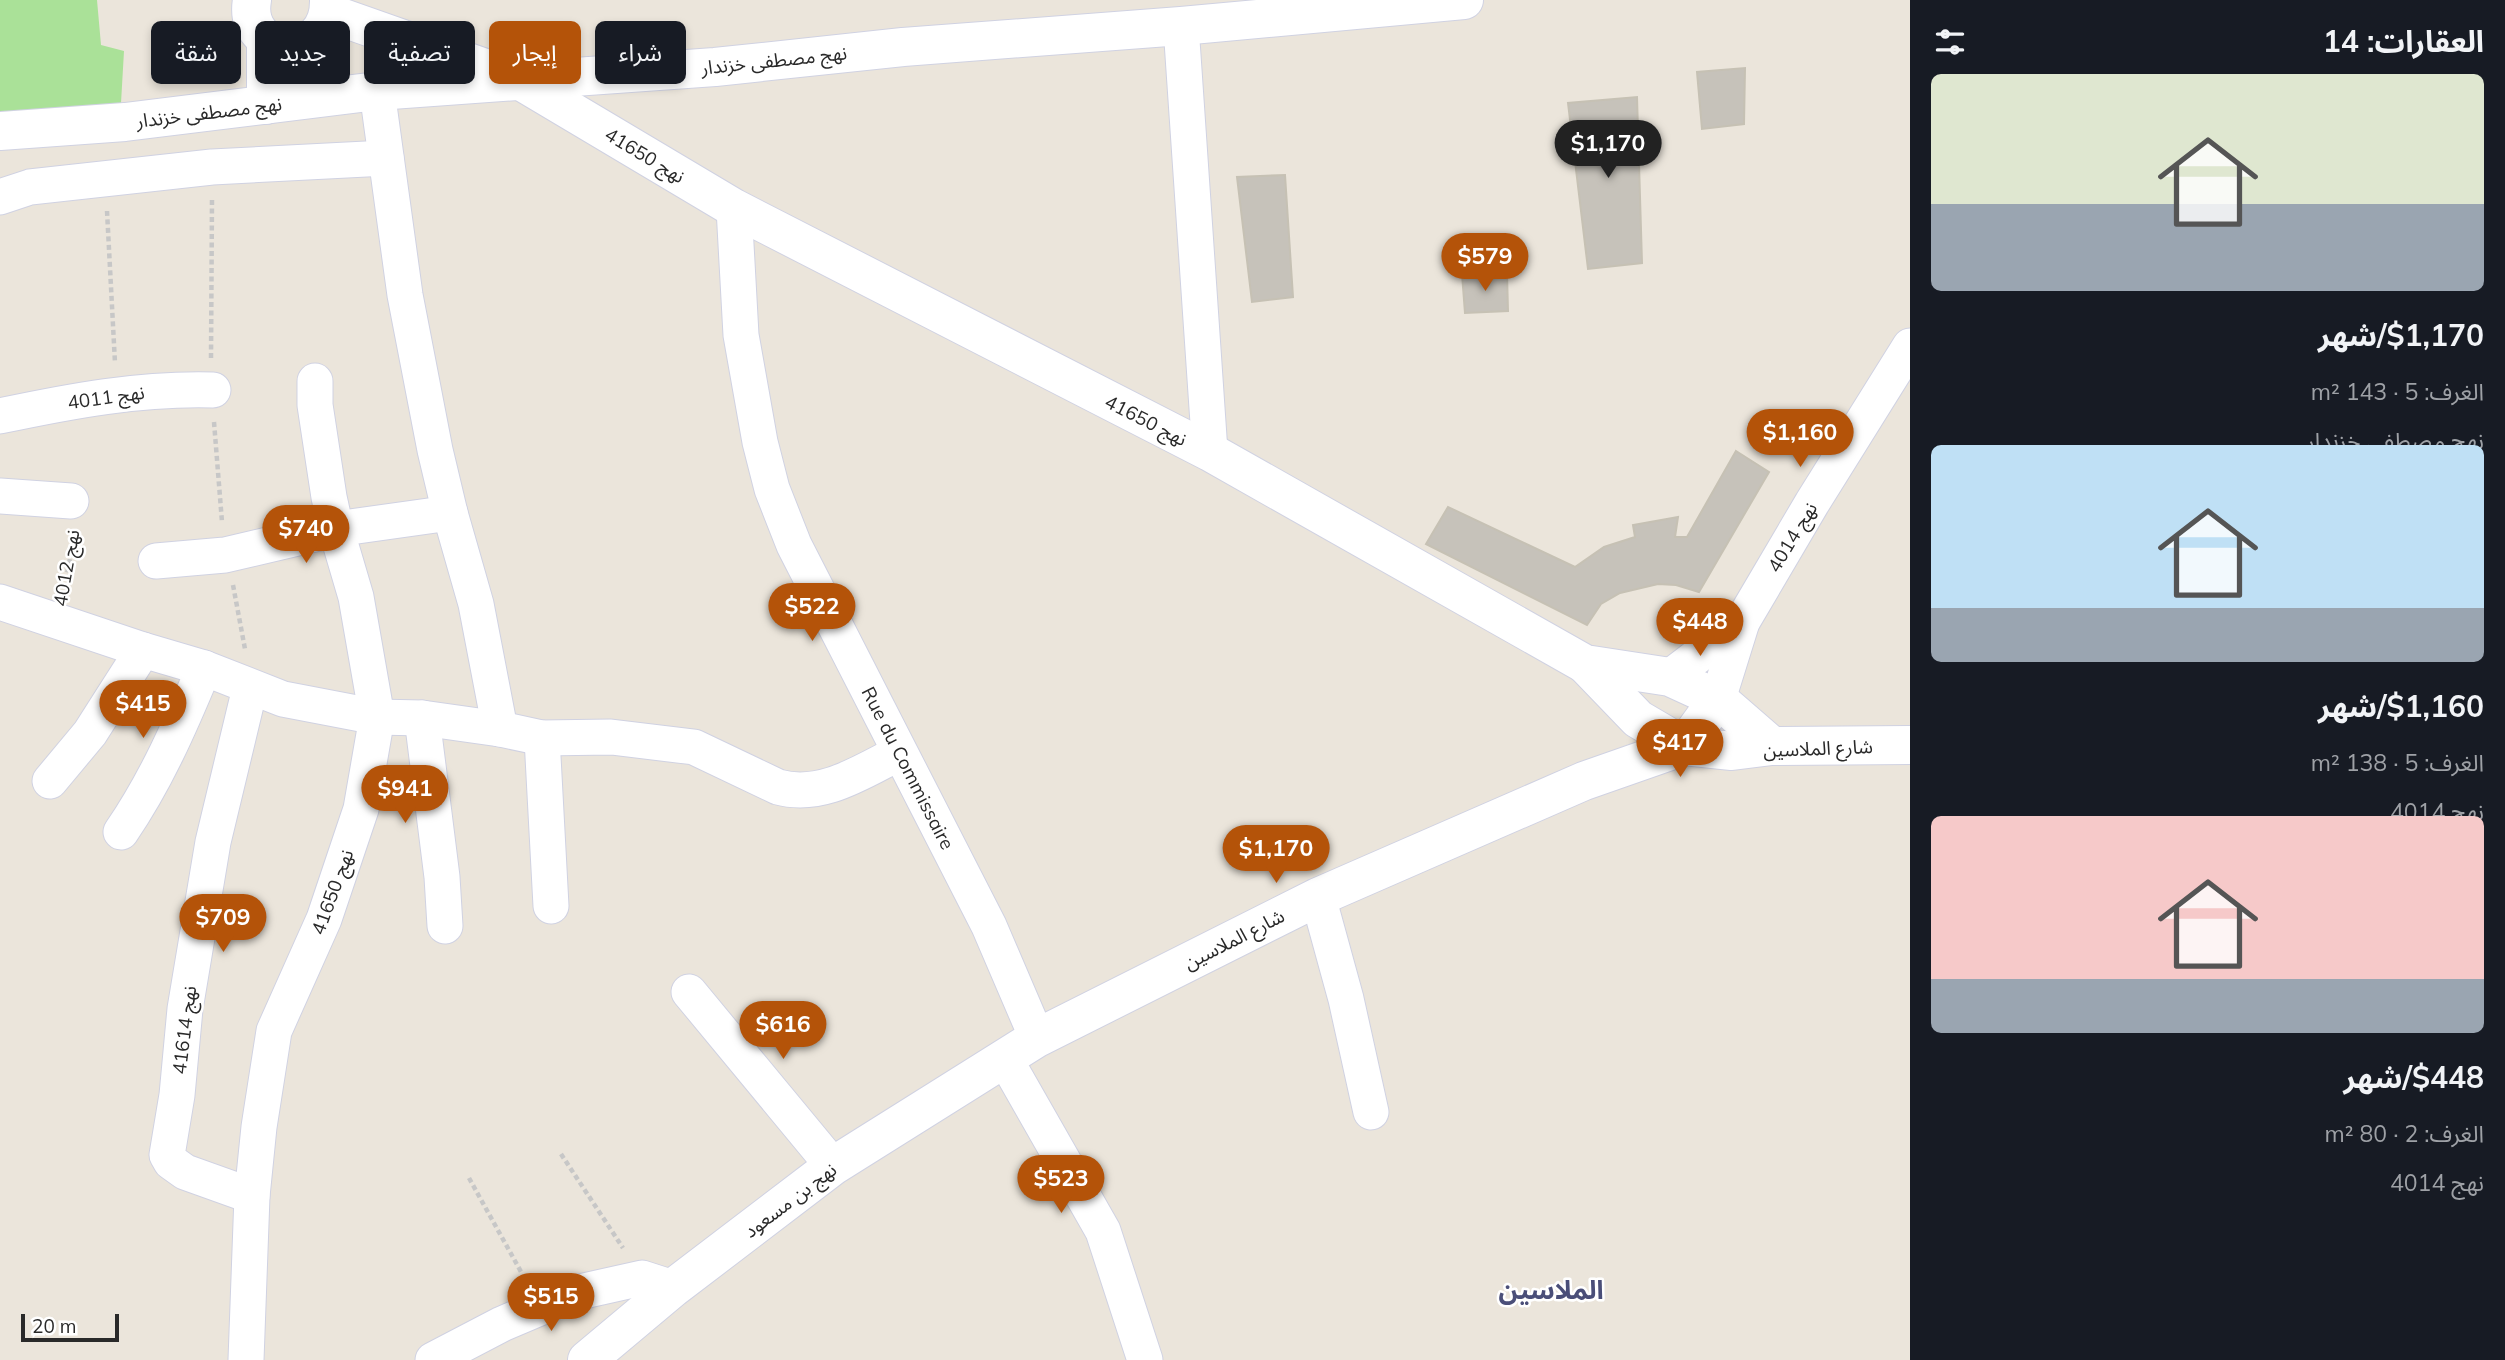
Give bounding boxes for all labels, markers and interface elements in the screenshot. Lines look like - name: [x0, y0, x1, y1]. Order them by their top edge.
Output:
- chip: شقة: [151, 21, 241, 84]
- chip: جديد: [255, 21, 350, 84]
- chip: تصفية: [364, 21, 475, 84]
- chip: إيجار: [489, 21, 581, 84]
- chip: شراء: [595, 21, 686, 84]
- text: العقارات: 14: [2323, 22, 2484, 60]
- icon: filters: [1931, 23, 1969, 61]
- street label: نهج مصطفى خزندار: [699, 40, 849, 83]
- street label: نهج مصطفى خزندار: [134, 91, 284, 136]
- icon: home: [2145, 119, 2271, 245]
- pin: $1,170: [1551, 120, 1665, 180]
- street label: نهج 41650: [599, 122, 689, 191]
- text: $1,170: [1571, 128, 1645, 157]
- pin: $579: [1444, 233, 1526, 293]
- text: $579: [1457, 241, 1513, 270]
- text: $1,170/شهر: [2318, 316, 2484, 354]
- text: الغرف: 5 · 143 m²: [2311, 377, 2484, 406]
- street label: نهج 4011: [66, 380, 147, 417]
- street label: نهج 41650: [1100, 389, 1191, 454]
- pin: $1,160: [1743, 410, 1857, 469]
- text: $1,160: [1763, 417, 1837, 446]
- text: نهج مصطفى خزندار: [2306, 426, 2484, 455]
- icon: home: [2145, 490, 2271, 616]
- street label: نهج 4014: [1762, 498, 1825, 578]
- pin: $740: [265, 505, 347, 565]
- text: $740: [278, 513, 334, 542]
- street label: نهج 4012: [47, 528, 88, 609]
- pin: $522: [771, 584, 853, 643]
- text: $522: [784, 591, 840, 620]
- pin: $448: [1659, 598, 1741, 658]
- text: $448: [1672, 606, 1728, 635]
- pin: $415: [102, 680, 184, 740]
- street label: Rue du Commissaire: [856, 682, 960, 853]
- text: $1,160/شهر: [2318, 687, 2484, 725]
- text: $415: [115, 688, 171, 717]
- pin: $417: [1639, 720, 1721, 779]
- text: $417: [1652, 727, 1708, 756]
- street label: شارع الملاسين: [1763, 734, 1873, 764]
- text: الغرف: 5 · 138 m²: [2311, 748, 2484, 777]
- pin: $941: [364, 766, 446, 825]
- text: $941: [377, 773, 433, 802]
- text: نهج 4014: [2390, 797, 2484, 826]
- pin: $1,170: [1219, 826, 1333, 885]
- text: $1,170: [1239, 833, 1313, 862]
- street label: نهج 41650: [305, 846, 361, 939]
- icon: home: [2145, 861, 2271, 987]
- pin: $709: [182, 894, 264, 954]
- text: $709: [195, 902, 251, 931]
- street label: شارع الملاسين: [1180, 903, 1289, 976]
- street label: نهج 41614: [167, 984, 204, 1076]
- pin: $616: [742, 1002, 824, 1061]
- text: $616: [755, 1009, 811, 1038]
- text: $448/شهر: [2343, 1058, 2484, 1096]
- text: الغرف: 2 · 80 m²: [2325, 1119, 2484, 1148]
- pin: $523: [1020, 1156, 1102, 1215]
- street label: نهج بن مسعود: [739, 1157, 843, 1245]
- text: $523: [1033, 1163, 1089, 1192]
- text: نهج 4014: [2390, 1168, 2484, 1197]
- district label: الملاسين: [1498, 1273, 1604, 1306]
- pin: $515: [510, 1274, 592, 1333]
- text: $515: [523, 1281, 579, 1310]
- scale bar: [21, 1311, 119, 1343]
- text: 20 m: [32, 1314, 76, 1338]

